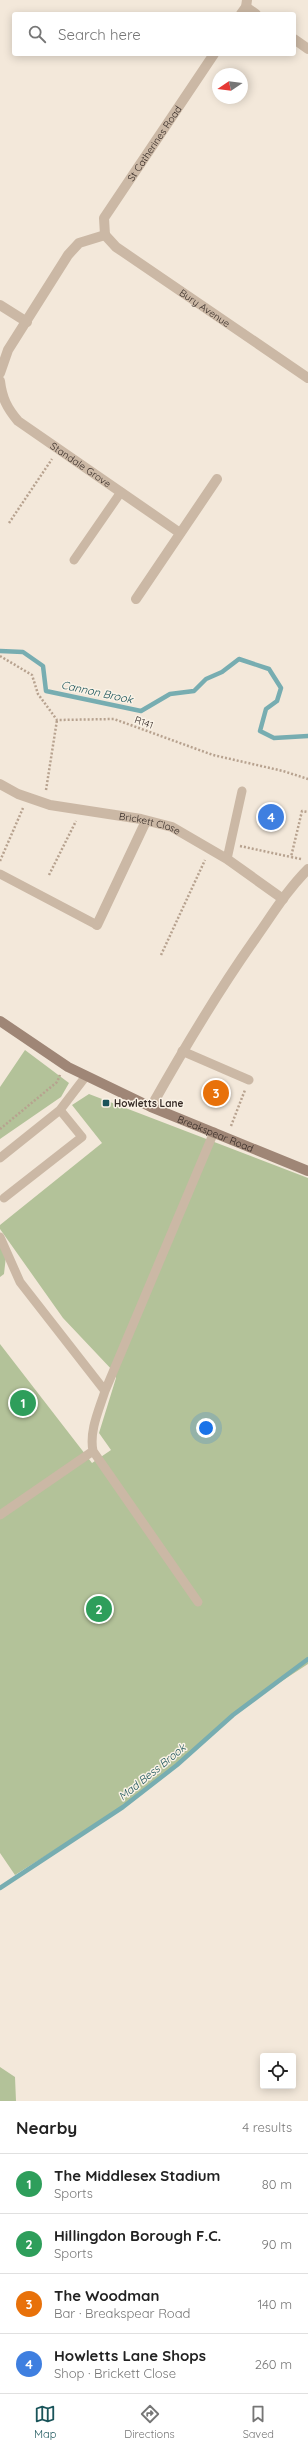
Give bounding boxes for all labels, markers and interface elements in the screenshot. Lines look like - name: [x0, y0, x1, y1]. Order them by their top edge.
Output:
- search box: [12, 12, 296, 56]
- icon: search: [26, 23, 48, 45]
- text: Search here: [58, 25, 141, 44]
- north arrow: [212, 68, 248, 104]
- street label: St Catherines Road: [124, 103, 185, 184]
- street label: Bury Avenue: [177, 286, 233, 330]
- street label: Standale Grove: [48, 439, 114, 491]
- water label: Cannon Brook: [60, 678, 135, 707]
- street label: R141: [133, 713, 155, 732]
- pin: 4: [258, 802, 284, 832]
- street label: Brickett Close: [118, 810, 183, 838]
- pin: 3: [203, 1078, 229, 1108]
- place label: Howletts Lane: [114, 1097, 183, 1110]
- marker: Howletts Lane: [101, 1098, 111, 1108]
- street label: Breakspear Road: [175, 1112, 255, 1155]
- pin: 1: [10, 1388, 36, 1418]
- your location: [196, 1418, 216, 1438]
- pin: 2: [86, 1594, 112, 1624]
- water label: Mad Bess Brook: [116, 1740, 189, 1803]
- map controls: [260, 2053, 296, 2089]
- button: locate: [260, 2053, 296, 2089]
- text: Nearby: [16, 2117, 77, 2138]
- text: 4 results: [242, 2119, 292, 2135]
- text: The Middlesex Stadium: [54, 2166, 220, 2185]
- text: 1: [26, 2176, 32, 2192]
- text: 80 m: [262, 2176, 292, 2192]
- text: Sports: [54, 2185, 93, 2201]
- text: Hillingdon Borough F.C.: [54, 2226, 221, 2245]
- text: 2: [25, 2236, 33, 2252]
- text: 90 m: [262, 2236, 292, 2252]
- text: Sports: [54, 2245, 93, 2261]
- text: The Woodman: [54, 2286, 159, 2305]
- text: 3: [26, 2296, 32, 2312]
- text: 140 m: [257, 2296, 292, 2312]
- text: Bar · Breakspear Road: [54, 2305, 190, 2321]
- text: Howletts Lane Shops: [54, 2346, 206, 2365]
- text: 4: [25, 2356, 33, 2372]
- text: 260 m: [255, 2356, 292, 2372]
- text: Shop · Brickett Close: [54, 2365, 176, 2381]
- tab: Map: [34, 2403, 56, 2441]
- tab: Directions: [124, 2403, 175, 2441]
- tab: Saved: [243, 2403, 274, 2441]

